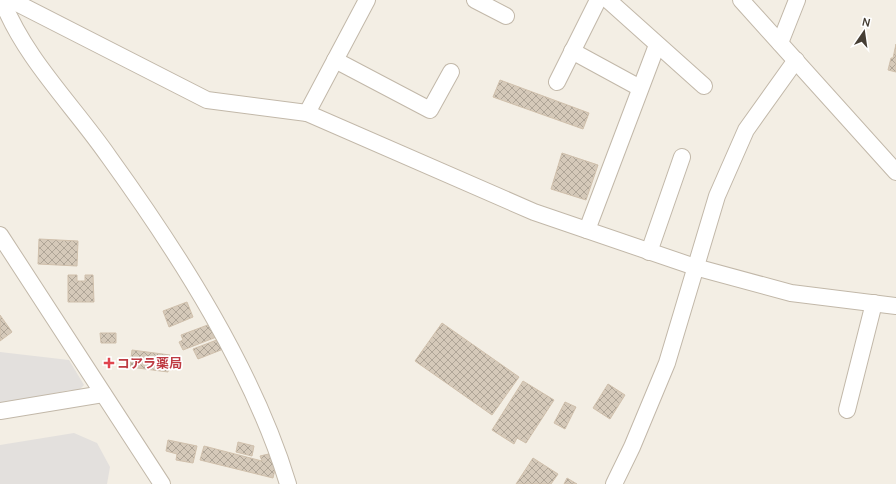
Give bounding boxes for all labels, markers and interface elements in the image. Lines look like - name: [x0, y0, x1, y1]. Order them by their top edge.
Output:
- north arrow: [844, 12, 884, 52]
- text: N: [861, 14, 872, 30]
- place label: コアラ薬局: [117, 354, 182, 372]
- marker: コアラ薬局: [104, 358, 114, 368]

